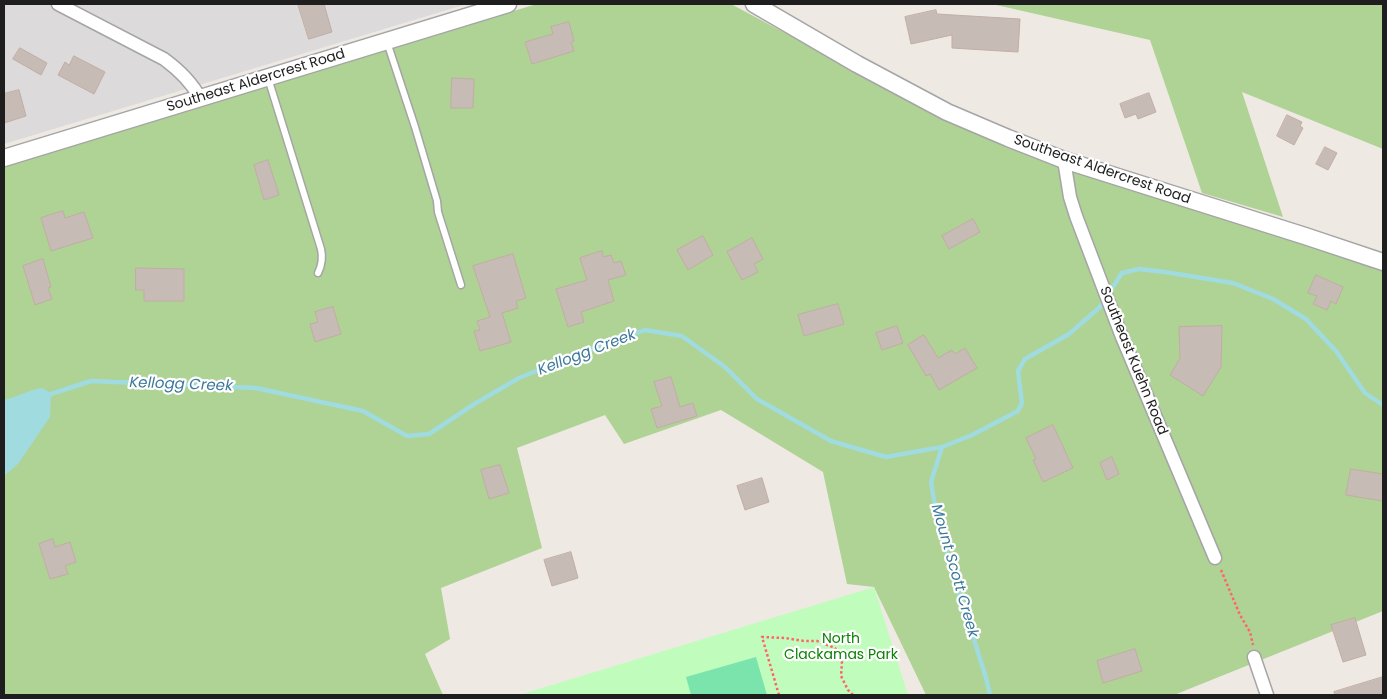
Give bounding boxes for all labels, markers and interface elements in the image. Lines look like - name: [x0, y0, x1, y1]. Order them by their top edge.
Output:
- street label: Southeast Aldercrest Road: [165, 46, 347, 116]
- street label: Southeast Aldercrest Road: [1011, 132, 1193, 208]
- street label: Southeast Kuehn Road: [1096, 284, 1170, 438]
- water label: Kellogg Creek: [535, 326, 639, 380]
- water label: Kellogg Creek: [129, 374, 233, 396]
- water label: Mount Scott Creek: [926, 502, 982, 640]
- park label: North Clackamas Park: [784, 631, 898, 664]

